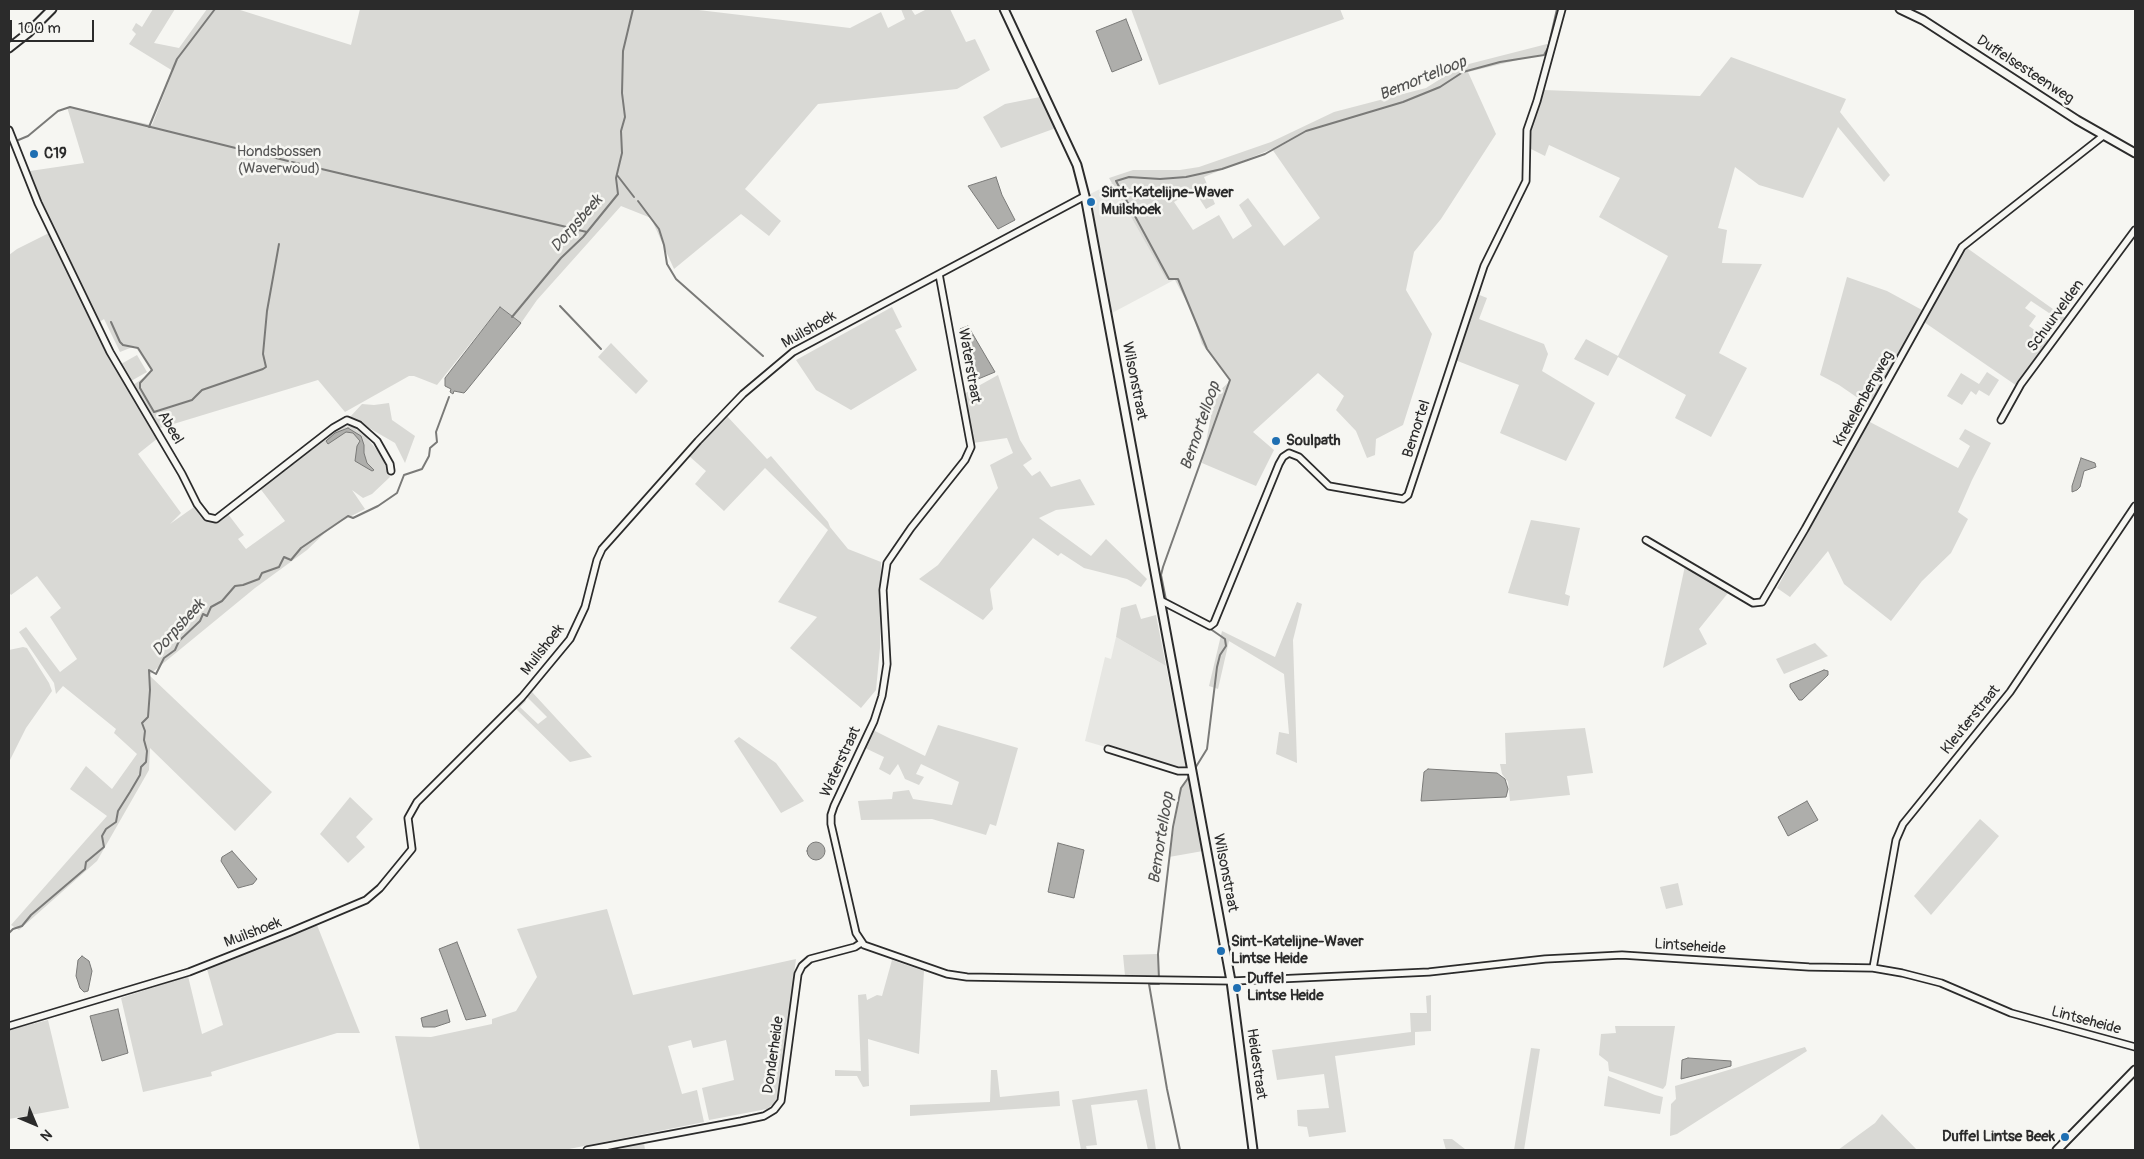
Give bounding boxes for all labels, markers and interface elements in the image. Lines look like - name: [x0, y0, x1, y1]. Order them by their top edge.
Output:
- scale bar: [12, 10, 96, 42]
- text: 100 m: [18, 19, 61, 38]
- street label: Duffelsesteenweg: [1973, 32, 2077, 108]
- water label: Bemortelloop: [1377, 53, 1469, 105]
- park label: Hondsbossen (Waverwoud): [237, 143, 321, 178]
- place label: C19: [44, 145, 67, 163]
- marker: C19: [28, 148, 40, 160]
- place label: Sint-Katelijne-Waver Muilshoek: [1101, 184, 1234, 219]
- water label: Dorpsbeek: [547, 192, 607, 256]
- marker: Sint-Katelijne-Waver Muilshoek: [1085, 196, 1097, 208]
- street label: Schuurvelden: [2024, 276, 2088, 356]
- street label: Muilshoek: [779, 307, 839, 353]
- street label: Waterstraat: [954, 327, 984, 405]
- street label: Wilsonstraat: [1118, 340, 1150, 422]
- street label: Krekelenbergweg: [1830, 348, 1898, 450]
- water label: Bemortelloop: [1177, 379, 1225, 473]
- street label: Bemortel: [1399, 398, 1435, 460]
- street label: Abeel: [153, 408, 187, 448]
- place label: Soulpath: [1286, 432, 1341, 450]
- marker: Soulpath: [1270, 435, 1282, 447]
- water label: Dorpsbeek: [149, 596, 209, 660]
- street label: Muilshoek: [517, 621, 569, 679]
- street label: Kleuterstraat: [1938, 682, 2004, 758]
- street label: Waterstraat: [817, 724, 865, 800]
- water label: Bemortelloop: [1145, 791, 1179, 885]
- street label: Wilsonstraat: [1209, 832, 1241, 914]
- street label: Muilshoek: [222, 914, 284, 952]
- place label: Sint-Katelijne-Waver Lintse Heide: [1231, 933, 1364, 968]
- street label: Lintseheide: [1654, 936, 1726, 958]
- marker: Sint-Katelijne-Waver Lintse Heide: [1215, 945, 1227, 957]
- place label: Duffel Lintse Heide: [1247, 970, 1324, 1005]
- marker: Duffel Lintse Heide: [1231, 982, 1243, 994]
- street label: Lintseheide: [2049, 1003, 2123, 1039]
- street label: Donderheide: [760, 1015, 788, 1095]
- street label: Heidestraat: [1242, 1027, 1270, 1101]
- north arrow: [10, 1099, 60, 1149]
- text: N: [37, 1126, 55, 1144]
- place label: Duffel Lintse Beek: [1942, 1128, 2055, 1146]
- marker: Duffel Lintse Beek: [2059, 1131, 2071, 1143]

